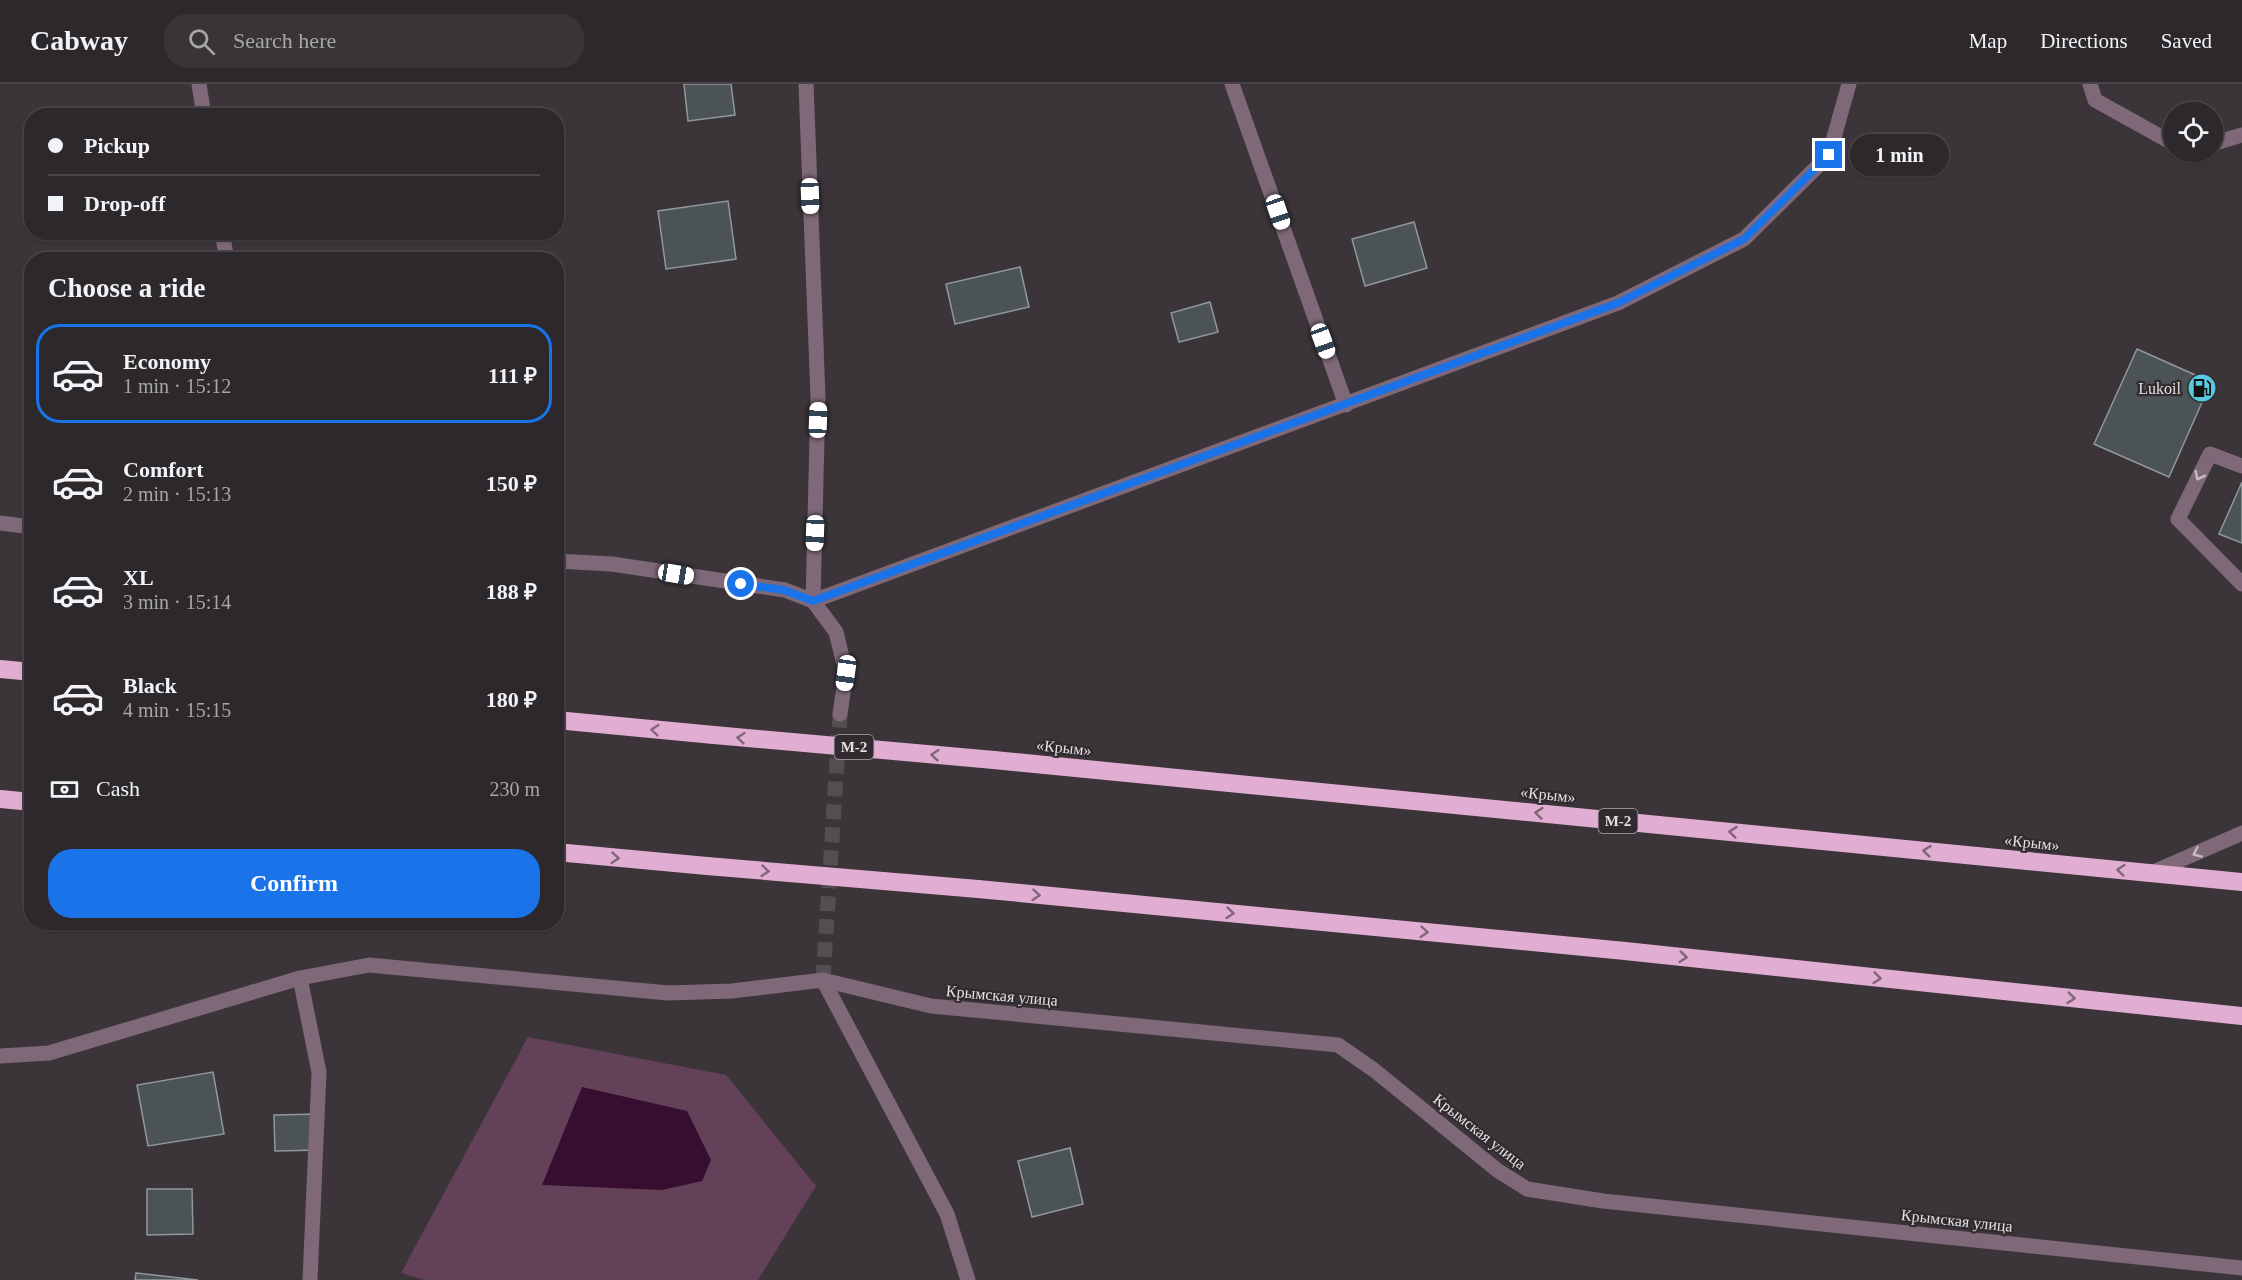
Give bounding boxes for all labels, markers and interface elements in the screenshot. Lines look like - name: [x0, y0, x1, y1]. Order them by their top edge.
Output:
- search box: [164, 14, 584, 68]
- text: Cabway: [30, 25, 128, 56]
- icon: search: [185, 25, 218, 58]
- text: Search here: [233, 28, 336, 53]
- text: Map: [1969, 29, 2007, 53]
- text: Directions: [2040, 29, 2128, 53]
- text: Saved: [2161, 29, 2212, 53]
- map controls: [2163, 102, 2223, 162]
- button: locate: [2163, 102, 2223, 162]
- text: Pickup: [84, 133, 150, 158]
- callout: 1 min: [1850, 134, 1949, 176]
- route end: [1815, 141, 1842, 168]
- text: 1 min: [1875, 144, 1924, 166]
- car: [800, 178, 820, 214]
- text: Drop-off: [84, 191, 165, 216]
- car: [1264, 192, 1292, 232]
- text: Choose a ride: [48, 273, 206, 303]
- car: [1308, 321, 1338, 361]
- icon: car: [51, 347, 105, 401]
- text: Economy: [123, 349, 211, 374]
- text: 111 ₽: [488, 363, 537, 388]
- fuel station icon: Lukoil: [2186, 372, 2218, 404]
- text: 1 min · 15:12: [123, 375, 231, 397]
- place label: Lukoil: [2138, 380, 2182, 397]
- car: [808, 402, 828, 438]
- icon: car: [51, 455, 105, 509]
- text: Comfort: [123, 457, 204, 482]
- one-way arrow: [2195, 470, 2207, 481]
- text: 150 ₽: [486, 471, 537, 496]
- text: 2 min · 15:13: [123, 483, 231, 505]
- car: [805, 515, 825, 551]
- car: [657, 562, 695, 586]
- icon: car: [51, 563, 105, 617]
- text: XL: [123, 565, 154, 590]
- route start: [727, 570, 754, 597]
- text: 188 ₽: [486, 579, 537, 604]
- text: 3 min · 15:14: [123, 591, 231, 613]
- car: [835, 654, 857, 692]
- icon: car: [51, 671, 105, 725]
- text: Black: [123, 673, 177, 698]
- text: 180 ₽: [486, 687, 537, 712]
- text: 4 min · 15:15: [123, 699, 231, 721]
- one-way arrow: [651, 724, 660, 737]
- one-way arrow: [737, 731, 746, 744]
- road number: М-2: [834, 735, 874, 759]
- street label: «Крым»: [1035, 736, 1092, 760]
- one-way arrow: [931, 748, 940, 761]
- icon: cash: [48, 773, 81, 806]
- text: Cash: [96, 776, 140, 801]
- text: 230 m: [489, 778, 540, 800]
- street label: «Крым»: [1519, 783, 1576, 807]
- one-way arrow: [1534, 807, 1543, 820]
- road number: М-2: [1598, 809, 1638, 833]
- one-way arrow: [1728, 826, 1737, 839]
- street label: «Крым»: [2003, 831, 2060, 855]
- one-way arrow: [1922, 845, 1932, 858]
- one-way arrow: [2192, 846, 2203, 858]
- button: Confirm: [48, 849, 540, 918]
- one-way arrow: [610, 851, 619, 864]
- one-way arrow: [761, 864, 770, 877]
- one-way arrow: [2117, 864, 2126, 877]
- one-way arrow: [1031, 888, 1040, 901]
- one-way arrow: [1225, 906, 1234, 919]
- one-way arrow: [1419, 925, 1429, 938]
- one-way arrow: [1678, 951, 1687, 963]
- one-way arrow: [1872, 971, 1881, 984]
- street label: Крымская улица: [945, 982, 1059, 1010]
- one-way arrow: [2066, 991, 2075, 1004]
- street label: Крымская улица: [1430, 1090, 1529, 1173]
- street label: Крымская улица: [1900, 1206, 2014, 1236]

